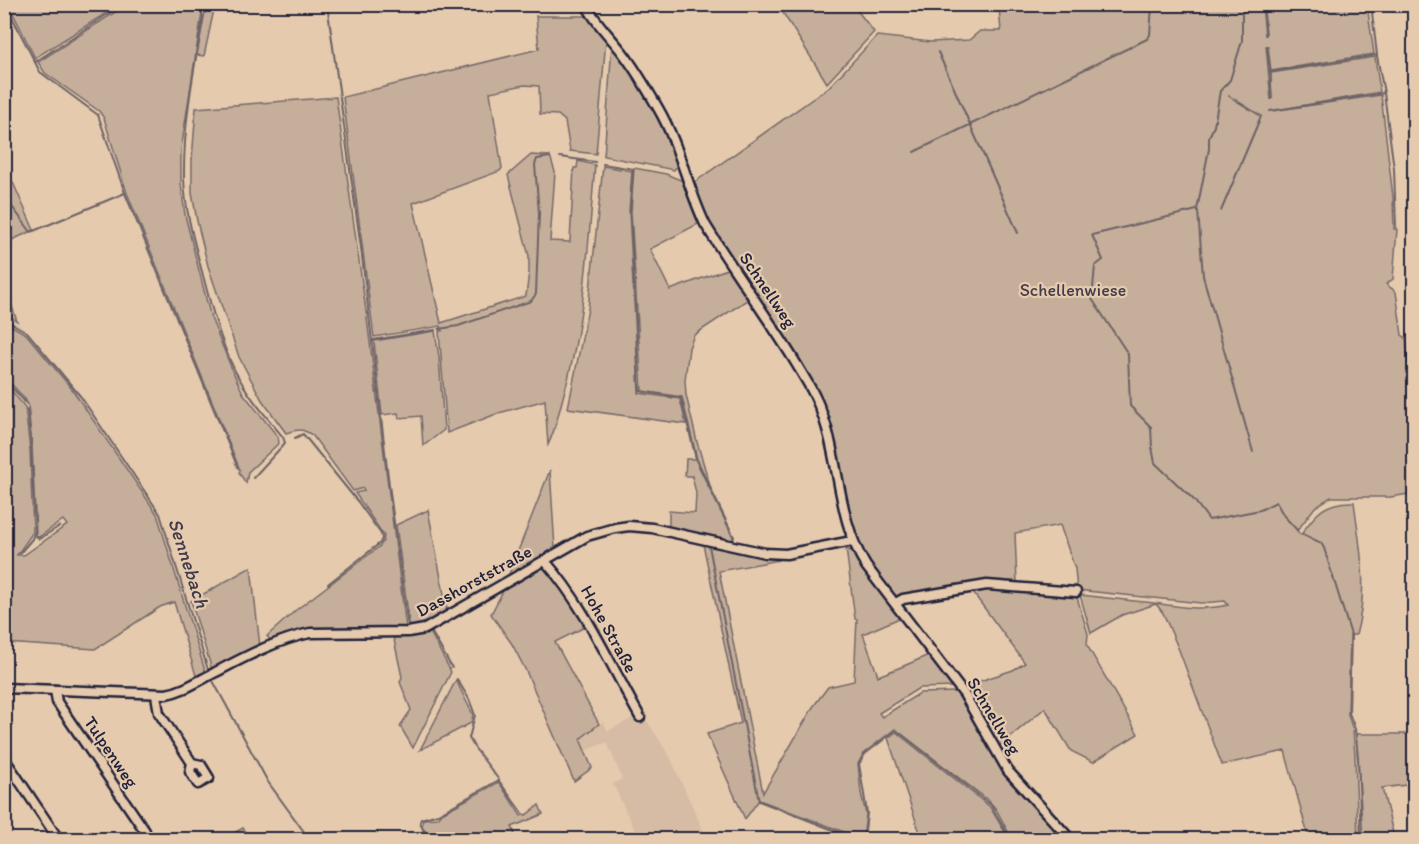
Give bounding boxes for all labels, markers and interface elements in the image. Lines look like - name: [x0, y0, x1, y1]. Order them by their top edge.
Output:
- street label: Schnellweg: [735, 248, 802, 333]
- park label: Schellenwiese: [1020, 279, 1126, 301]
- water label: Sennebach: [163, 515, 215, 612]
- street label: Dasshorststraße: [412, 540, 536, 622]
- street label: Hohe Straße: [576, 581, 642, 677]
- street label: Schnellweg: [962, 673, 1026, 760]
- street label: Tulpenweg: [79, 712, 143, 793]

